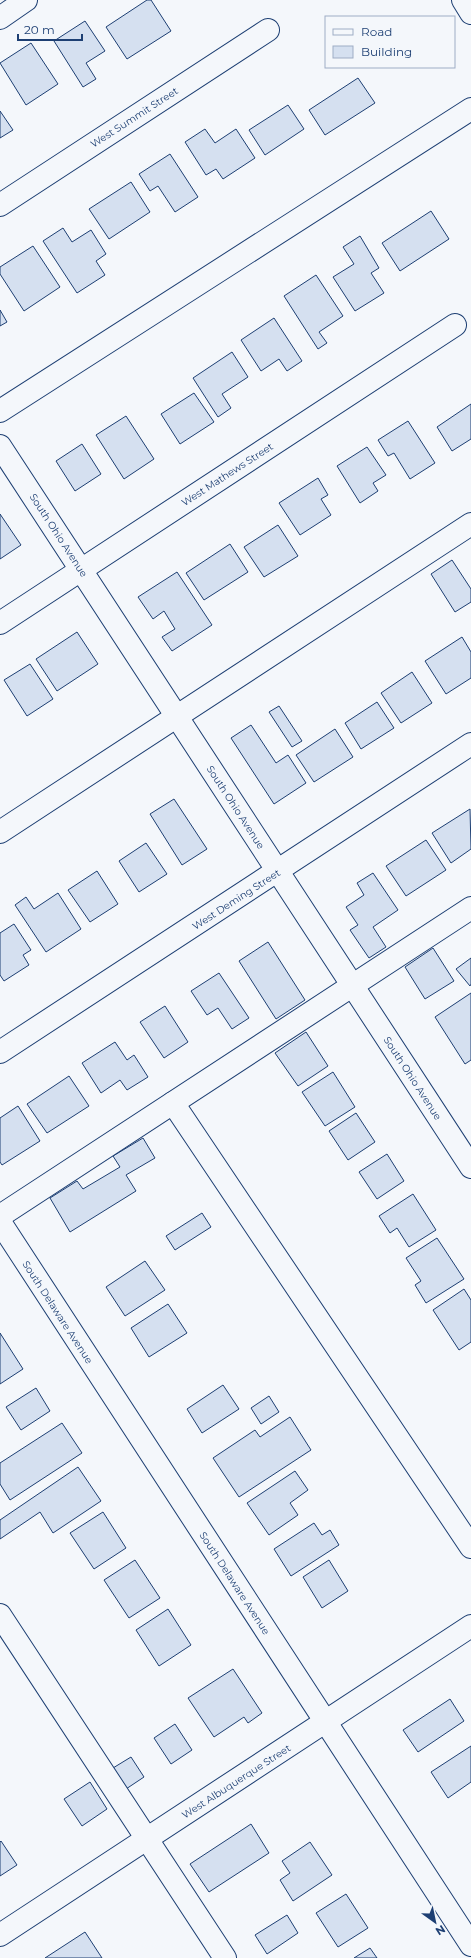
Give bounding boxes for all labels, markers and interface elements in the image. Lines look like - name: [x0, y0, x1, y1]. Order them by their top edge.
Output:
- scale bar: [18, 16, 82, 42]
- legend: [325, 16, 455, 68]
- text: 20 m: [24, 22, 55, 37]
- text: Road: [361, 24, 392, 39]
- text: Building: [361, 44, 412, 59]
- street label: West Summit Street: [88, 84, 180, 151]
- street label: West Mathews Street: [179, 440, 276, 509]
- street label: South Ohio Avenue: [27, 491, 90, 580]
- street label: South Ohio Avenue: [204, 763, 267, 852]
- street label: West Deming Street: [190, 866, 283, 933]
- street label: South Ohio Avenue: [381, 1034, 444, 1123]
- street label: South Delaware Avenue: [19, 1258, 96, 1366]
- street label: South Delaware Avenue: [196, 1529, 273, 1637]
- street label: West Albuquerque Street: [179, 1741, 293, 1822]
- north arrow: [415, 1902, 455, 1942]
- text: N: [433, 1922, 448, 1939]

